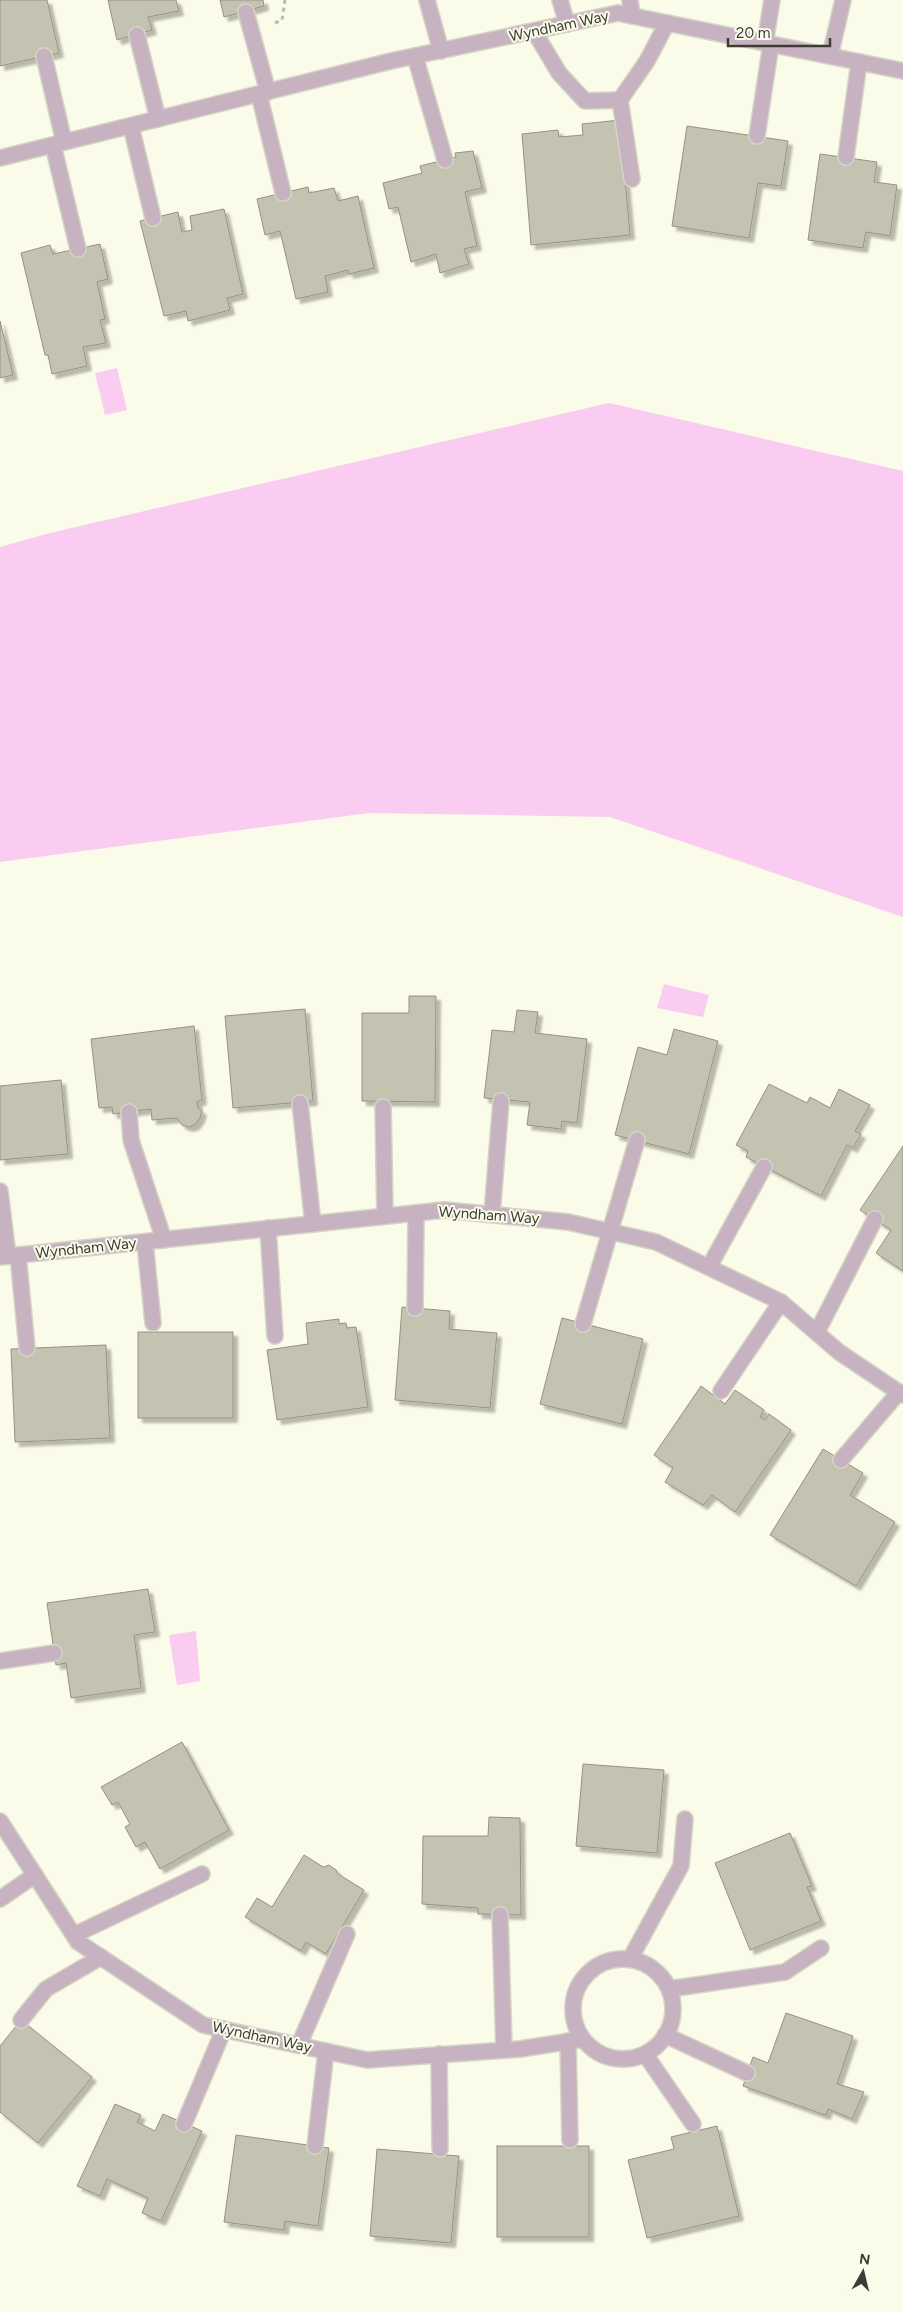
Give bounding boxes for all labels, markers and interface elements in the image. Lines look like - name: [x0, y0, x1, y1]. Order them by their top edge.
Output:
- street label: Wyndham Way: [508, 7, 610, 45]
- scale bar: [728, 15, 830, 47]
- text: 20 m: [736, 24, 770, 42]
- street label: Wyndham Way: [438, 1202, 540, 1228]
- street label: Wyndham Way: [35, 1234, 137, 1262]
- street label: Wyndham Way: [211, 2018, 313, 2056]
- north arrow: [838, 2247, 888, 2297]
- text: N: [858, 2250, 871, 2269]

